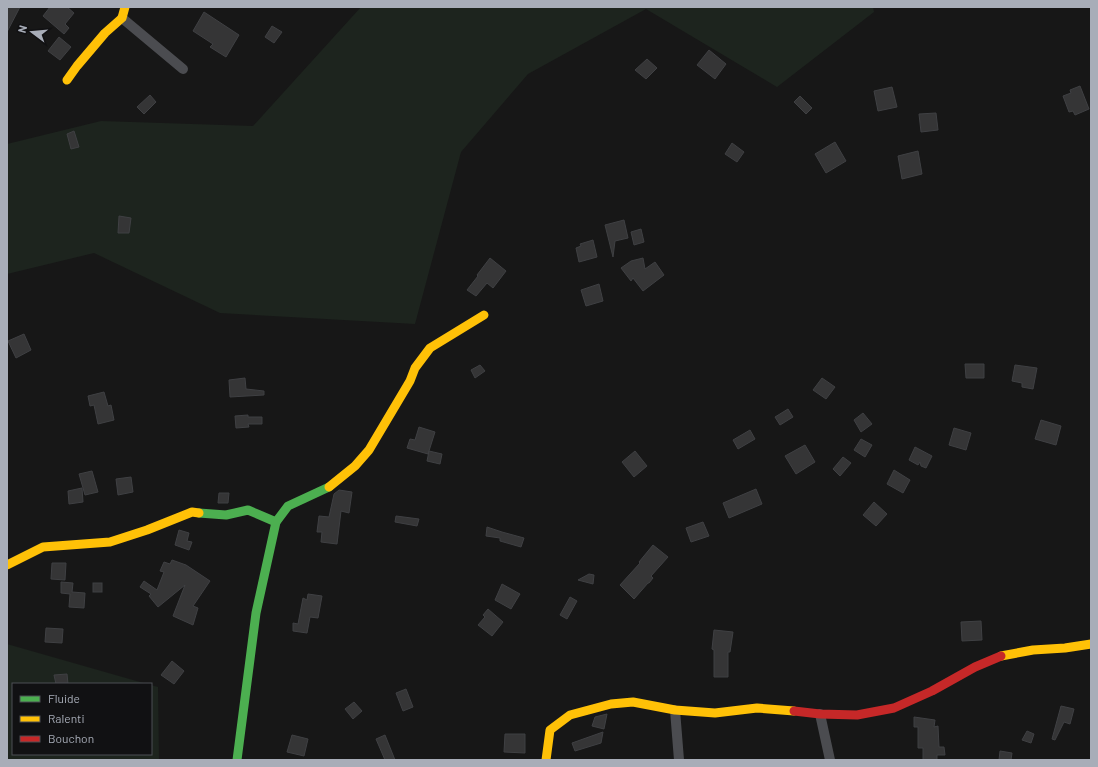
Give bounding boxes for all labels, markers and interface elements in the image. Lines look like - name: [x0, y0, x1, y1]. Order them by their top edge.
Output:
- north arrow: [12, 12, 52, 52]
- text: N: [15, 24, 29, 34]
- legend: [12, 683, 152, 755]
- text: Fluide: [48, 691, 80, 705]
- text: Ralenti: [48, 711, 85, 725]
- text: Bouchon: [48, 731, 94, 745]

